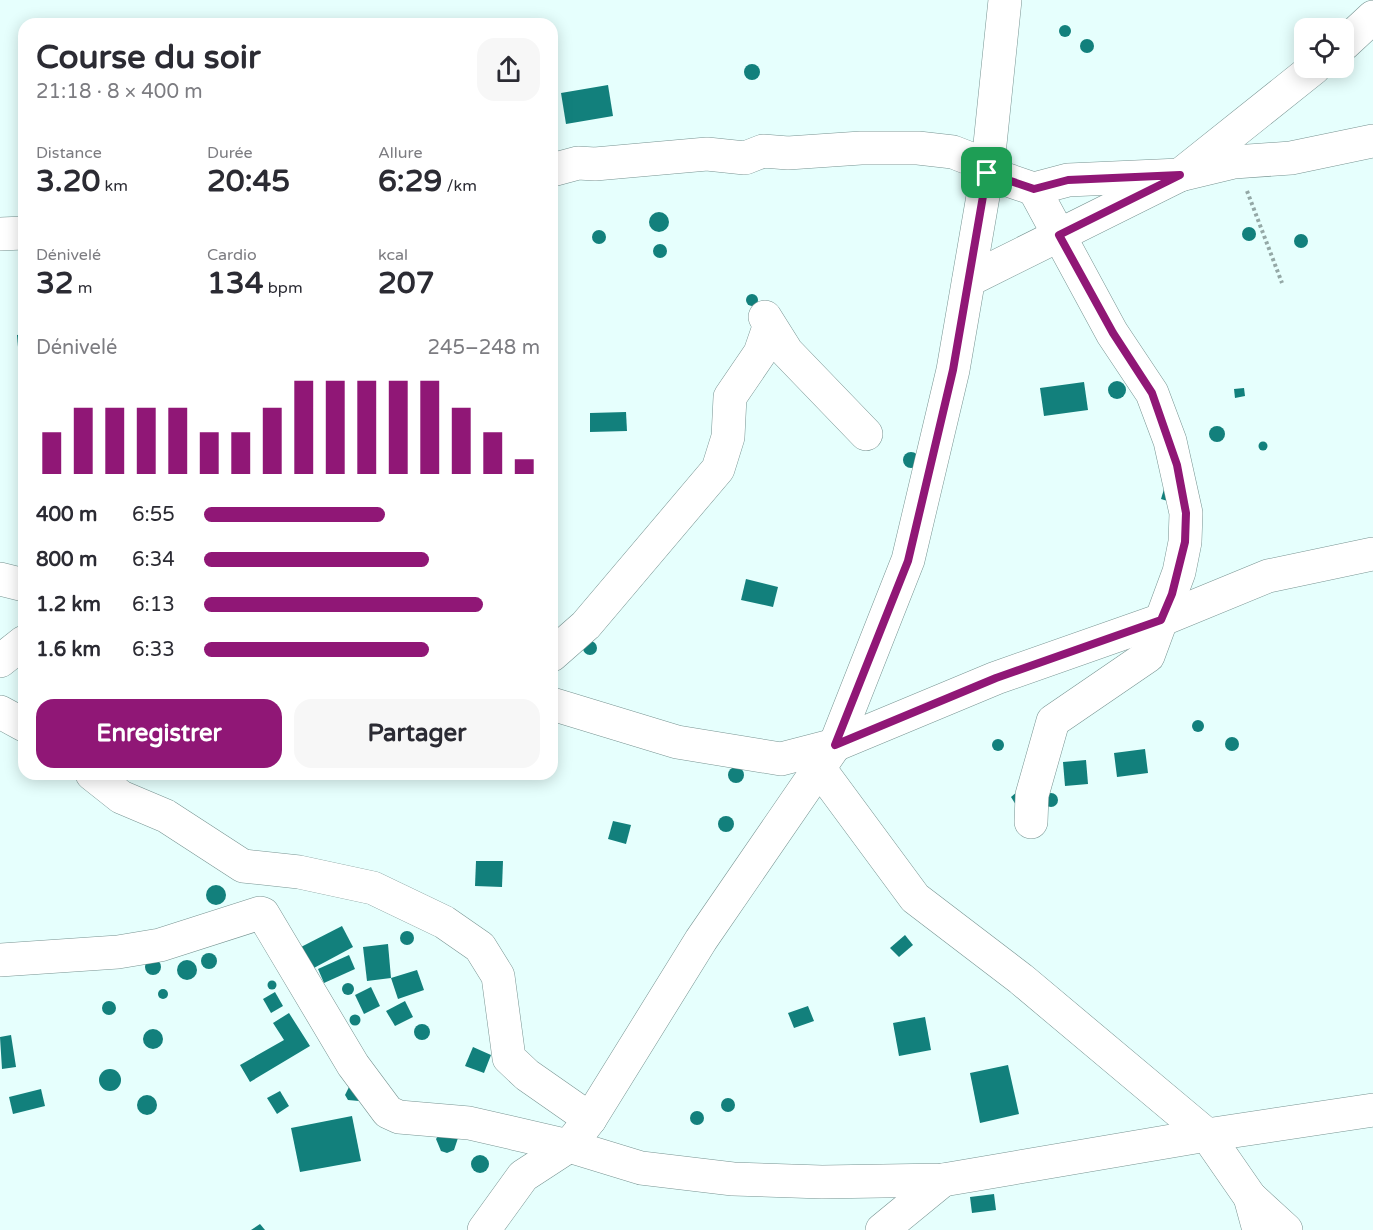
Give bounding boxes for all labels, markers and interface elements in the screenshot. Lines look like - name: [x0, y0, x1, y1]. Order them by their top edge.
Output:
- map controls: [1294, 18, 1354, 78]
- button: locate: [1294, 18, 1354, 78]
- text: Course du soir: [36, 38, 261, 77]
- button: share: [477, 38, 540, 101]
- text: 21:18 · 8 × 400 m: [36, 80, 203, 104]
- text: Distance: [36, 143, 102, 163]
- text: Durée: [207, 143, 253, 163]
- text: Allure: [378, 143, 423, 163]
- pin: [961, 147, 1012, 198]
- icon: arrive: [970, 156, 1003, 189]
- text: 3.20: [36, 163, 100, 200]
- text: 20:45: [207, 163, 290, 200]
- text: 6:29: [378, 163, 442, 200]
- text: km: [100, 176, 128, 196]
- text: /km: [442, 176, 477, 196]
- text: Dénivelé: [36, 245, 101, 265]
- text: Cardio: [207, 245, 257, 265]
- text: kcal: [378, 245, 408, 265]
- text: 32: [36, 265, 74, 302]
- text: 134: [207, 265, 264, 302]
- text: 207: [378, 265, 435, 302]
- text: m: [74, 278, 93, 298]
- text: bpm: [264, 278, 303, 298]
- text: Dénivelé: [36, 336, 117, 360]
- text: 245–248 m: [427, 336, 540, 360]
- text: 400 m: [36, 503, 97, 527]
- text: 6:55: [132, 503, 175, 527]
- text: 800 m: [36, 548, 97, 572]
- text: 6:34: [132, 548, 175, 572]
- text: 1.2 km: [36, 593, 101, 617]
- text: 6:13: [132, 593, 175, 617]
- text: 1.6 km: [36, 638, 101, 662]
- text: 6:33: [132, 638, 175, 662]
- button: Enregistrer: [36, 699, 282, 768]
- button: Partager: [294, 699, 540, 768]

